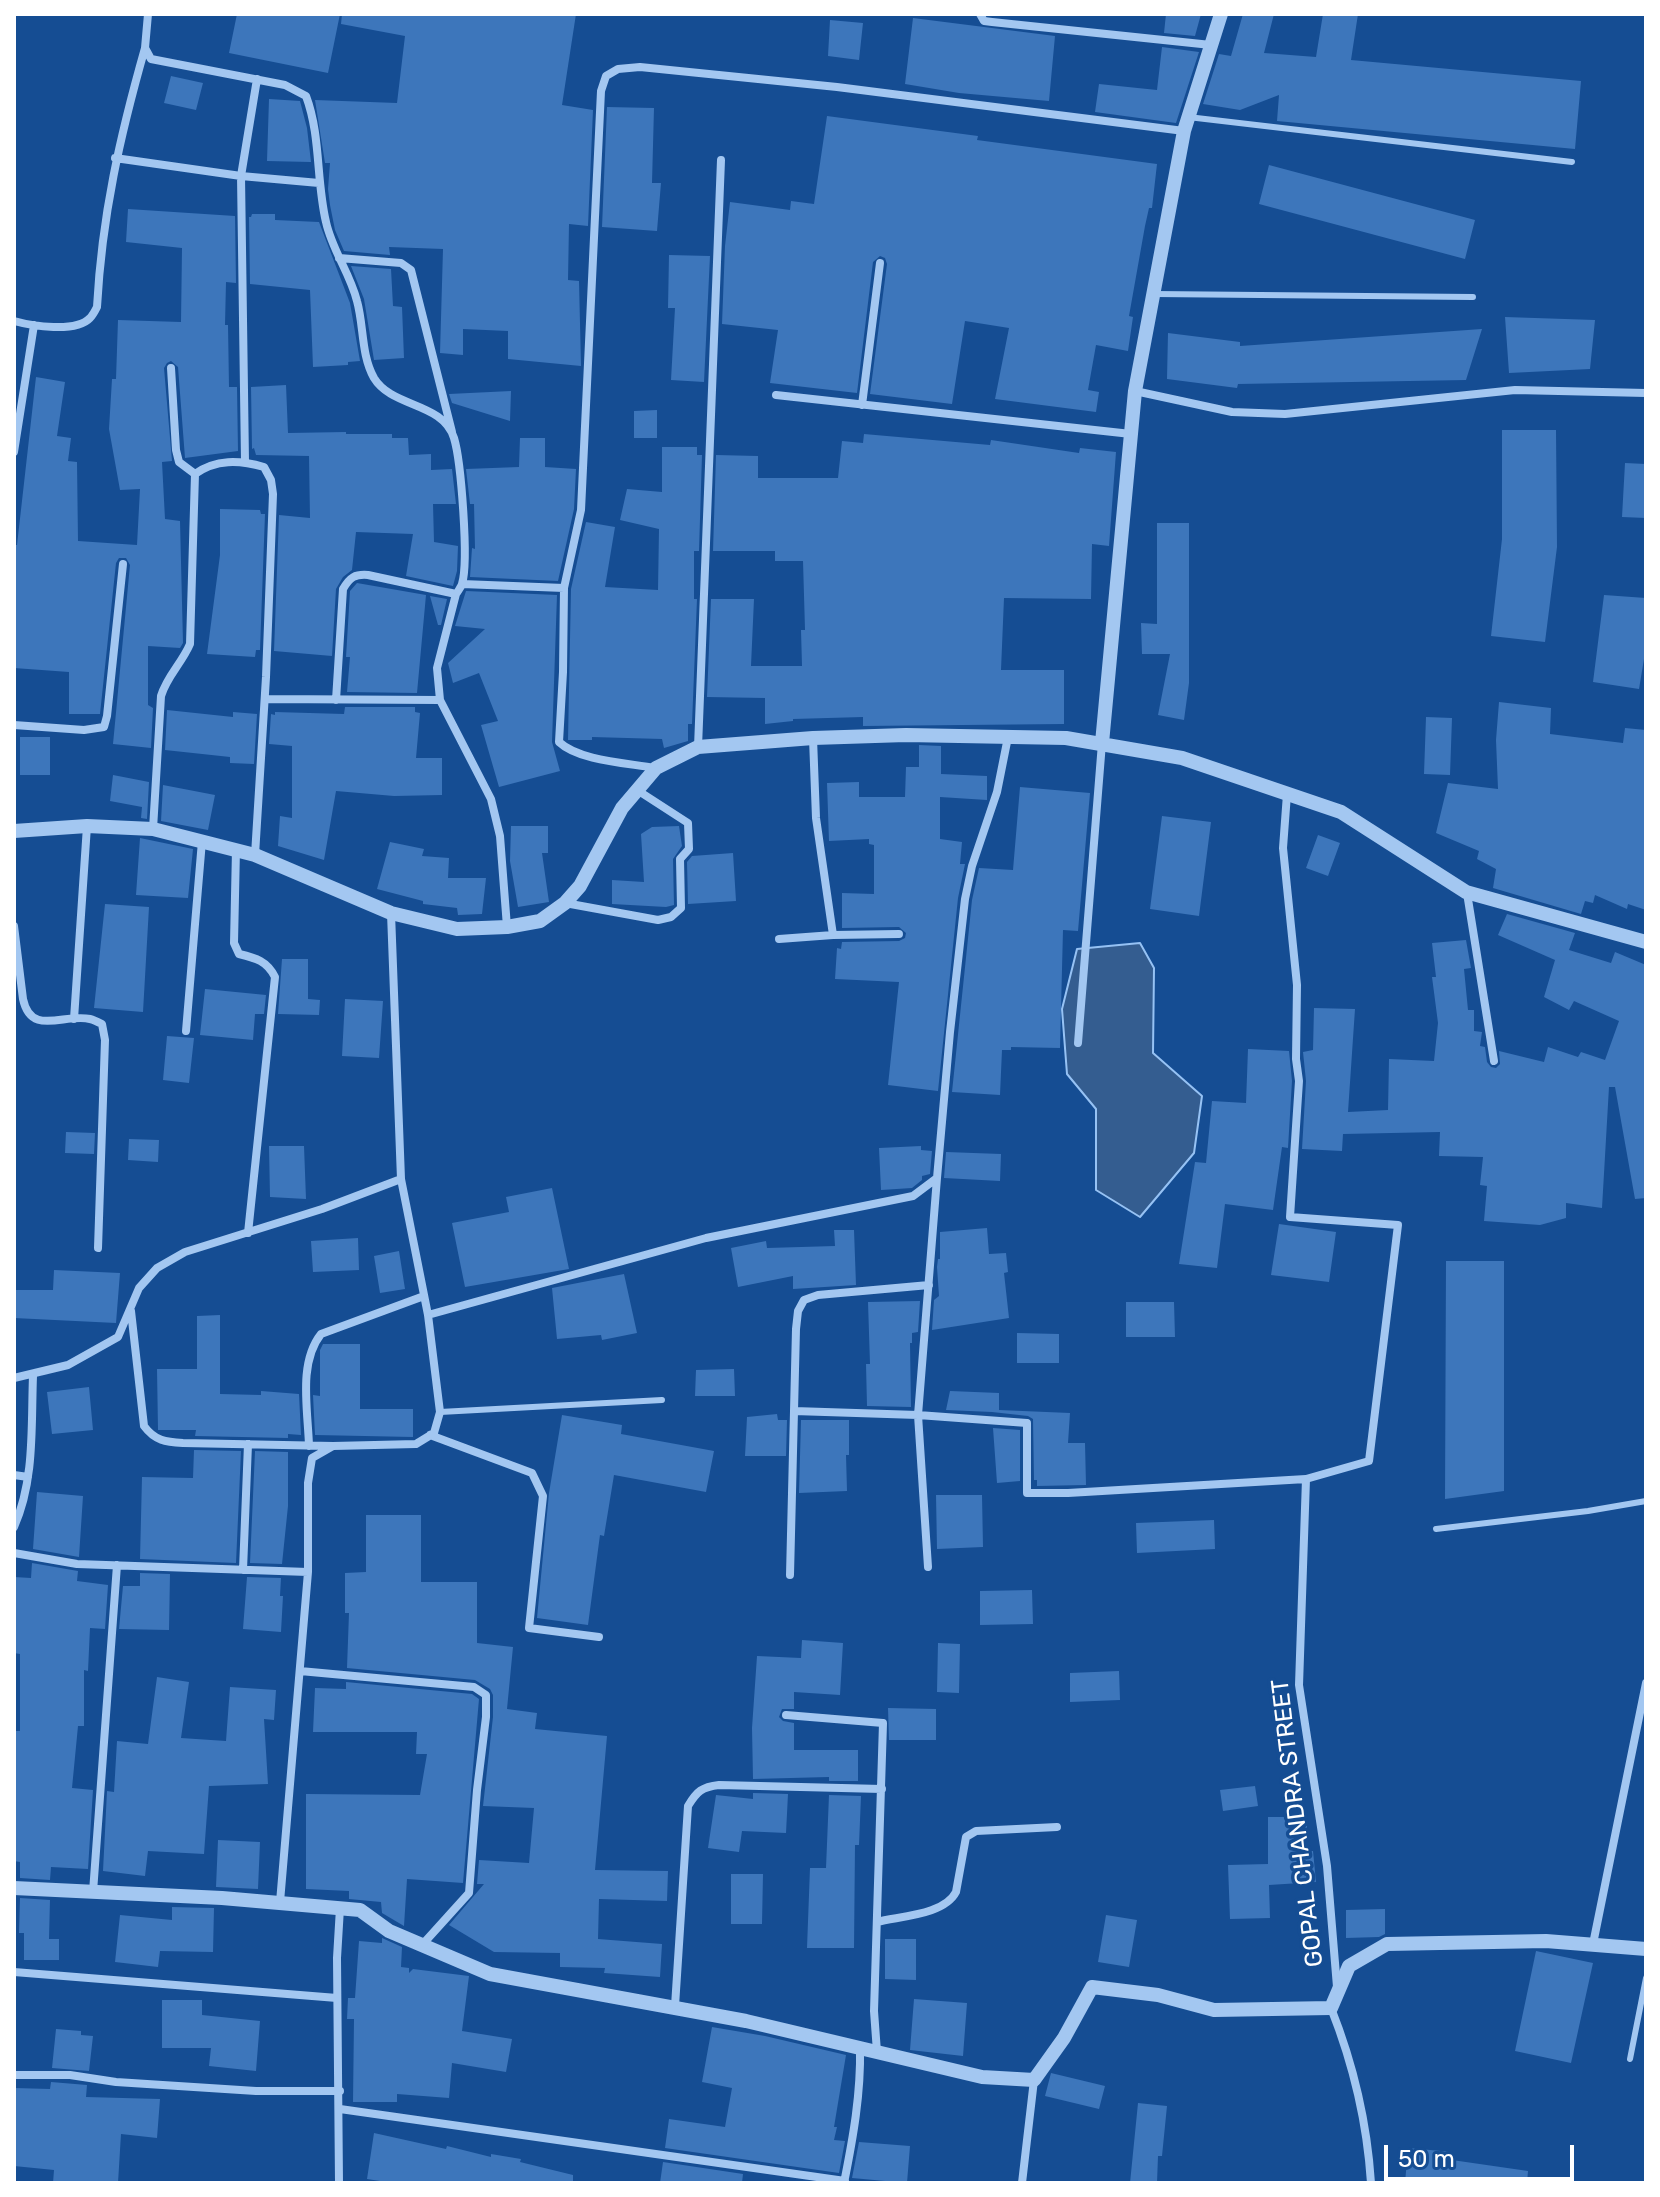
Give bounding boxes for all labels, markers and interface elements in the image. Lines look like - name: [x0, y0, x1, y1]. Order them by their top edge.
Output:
- street label: GOPAL CHANDRA STREET: [1266, 1677, 1330, 1969]
- scale bar: [1388, 2129, 1578, 2179]
- text: 50 m: [1398, 2145, 1455, 2173]

